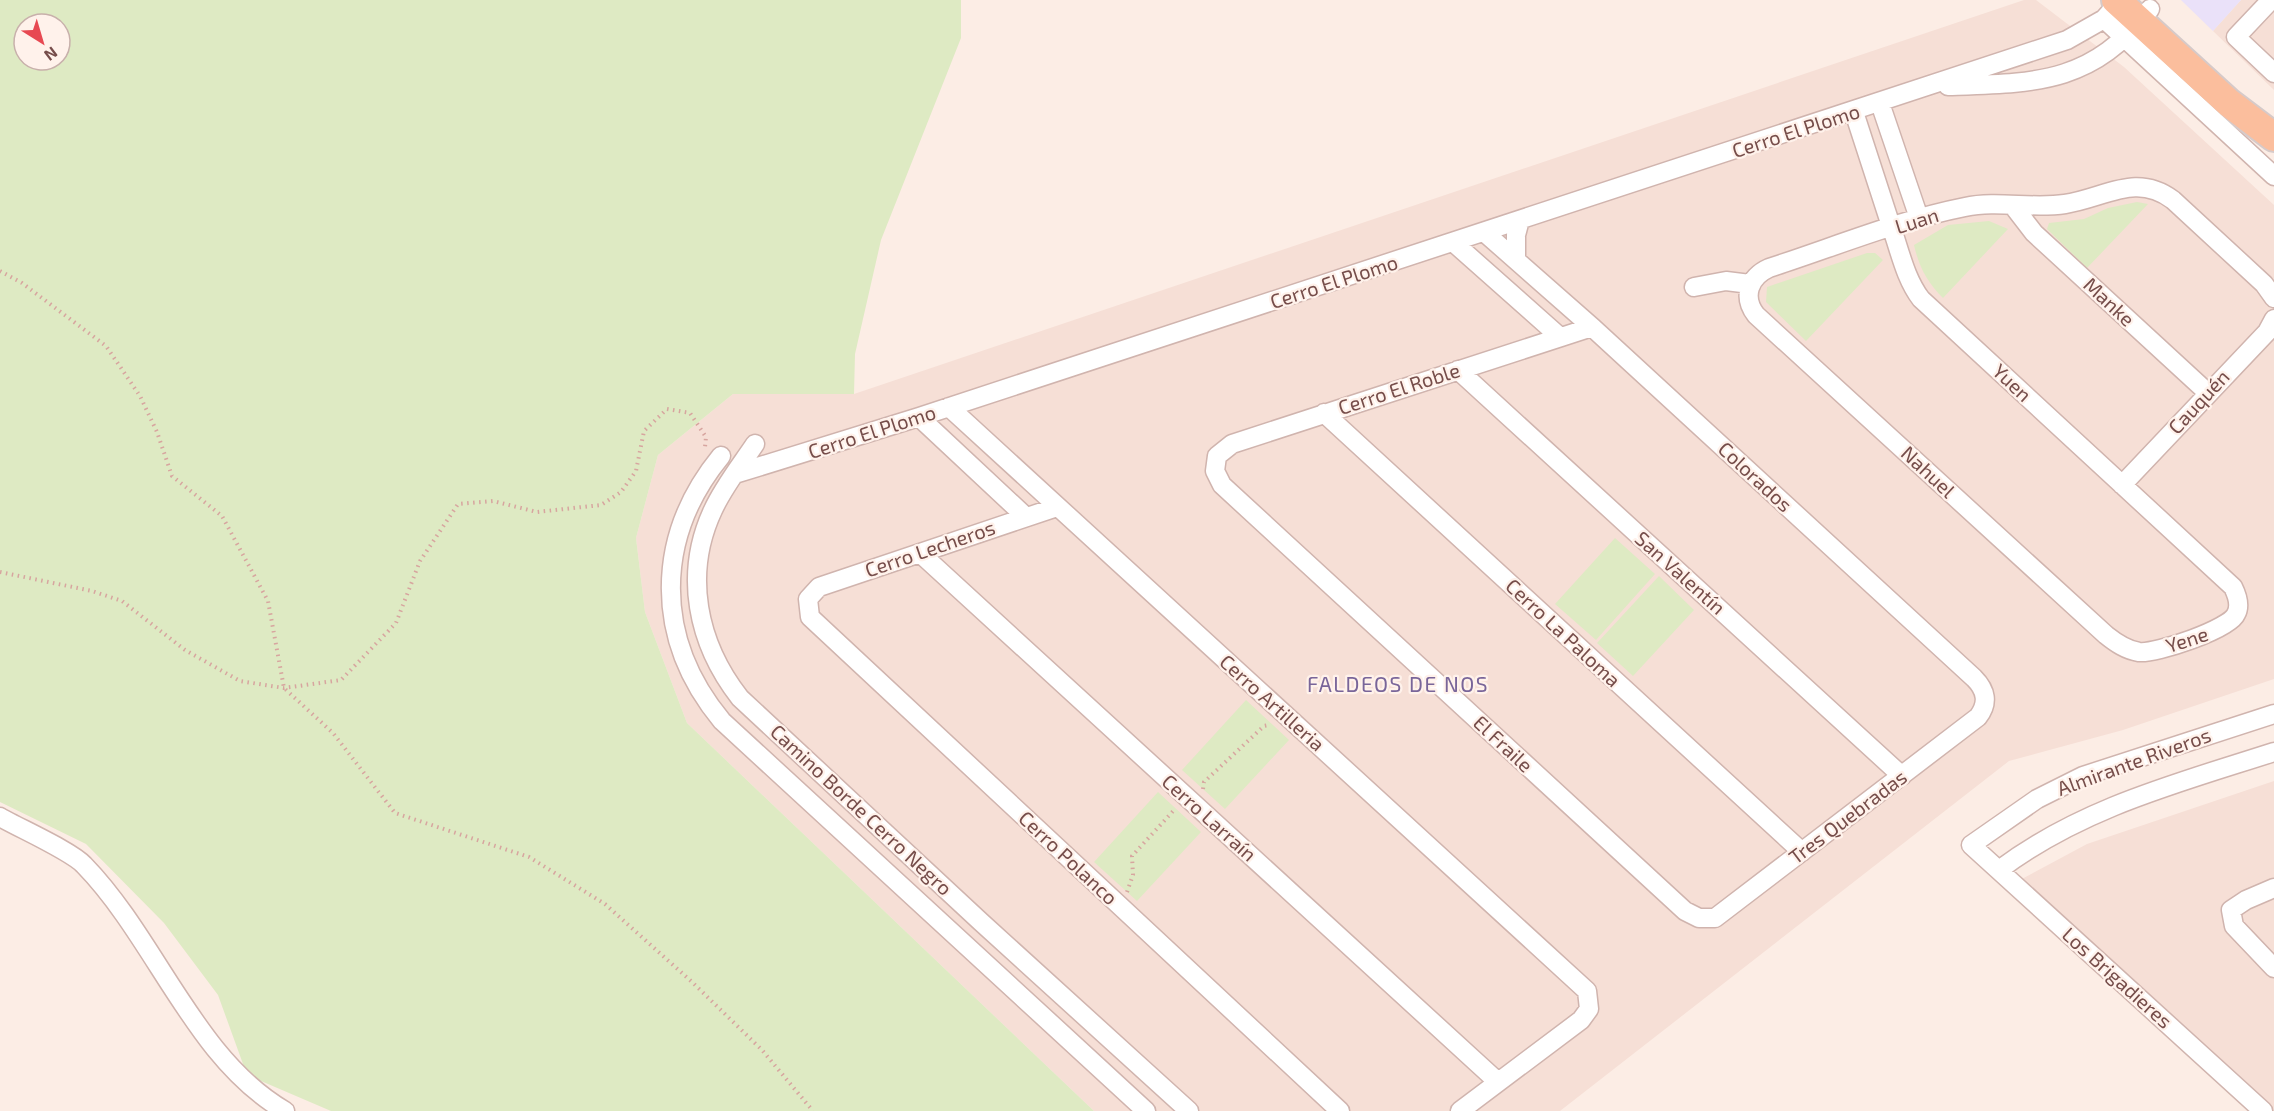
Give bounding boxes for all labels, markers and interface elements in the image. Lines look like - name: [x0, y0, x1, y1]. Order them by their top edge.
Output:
- north arrow: [12, 12, 72, 72]
- text: N: [41, 43, 62, 65]
- street label: Cerro El Plomo: [1729, 98, 1863, 162]
- street label: Luan: [1892, 202, 1941, 238]
- street label: Cerro El Plomo: [1267, 249, 1401, 313]
- street label: Manke: [2079, 272, 2140, 331]
- street label: Cerro El Roble: [1335, 357, 1463, 419]
- street label: Yuen: [1988, 358, 2037, 406]
- street label: Cauquén: [2163, 364, 2234, 438]
- street label: Cerro El Plomo: [805, 399, 939, 463]
- street label: Colorados: [1714, 436, 1798, 516]
- street label: Nahuel: [1897, 440, 1961, 502]
- street label: Cerro Lecheros: [861, 515, 998, 582]
- street label: San Valentín: [1631, 526, 1731, 619]
- street label: Cerro La Paloma: [1501, 573, 1626, 692]
- street label: Yene: [2162, 621, 2211, 657]
- street label: Cerro Artilleria: [1215, 649, 1330, 756]
- district label: FALDEOS DE NOS: [1307, 671, 1489, 696]
- street label: El Fraile: [1469, 710, 1538, 777]
- street label: Camino Borde Cerro Negro: [766, 719, 957, 900]
- street label: Almirante Riveros: [2053, 722, 2214, 800]
- street label: Tres Quebradas: [1784, 764, 1911, 868]
- street label: Cerro Larraín: [1158, 769, 1262, 866]
- street label: Cerro Polanco: [1014, 805, 1123, 909]
- street label: Los Brigadieres: [2058, 922, 2178, 1033]

